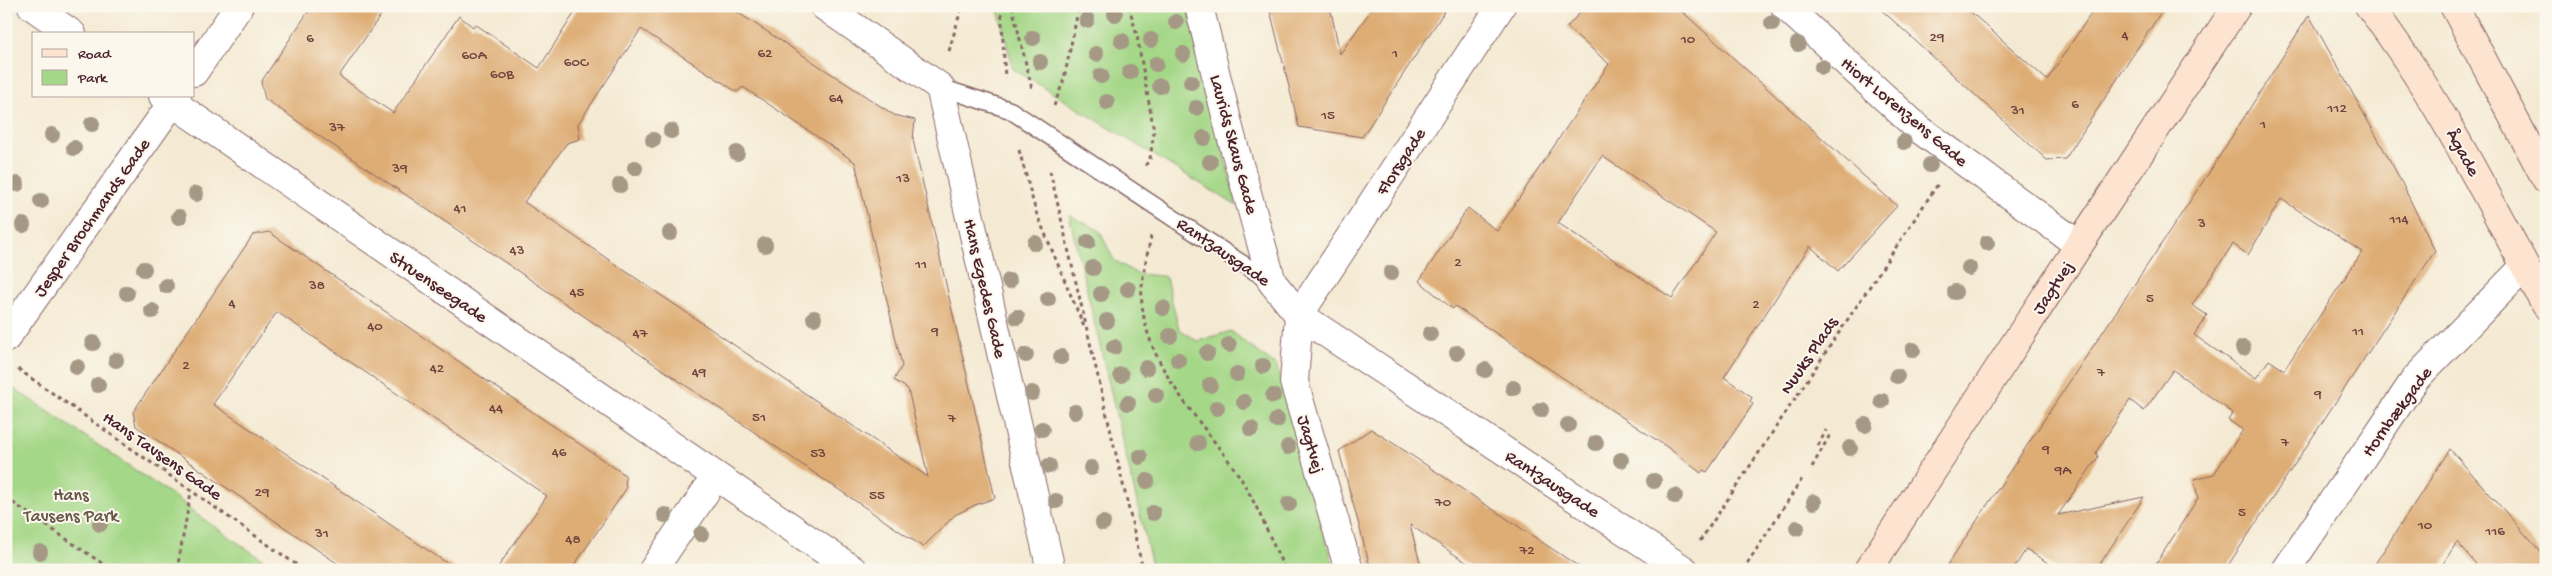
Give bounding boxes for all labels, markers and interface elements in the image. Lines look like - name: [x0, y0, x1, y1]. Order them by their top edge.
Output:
- house number: 4: [2121, 27, 2129, 45]
- house number: 29: [1930, 29, 1945, 47]
- house number: 6: [306, 30, 314, 48]
- house number: 10: [1680, 31, 1696, 49]
- legend: [32, 32, 195, 98]
- house number: 62: [758, 45, 772, 63]
- house number: 1: [1391, 45, 1398, 63]
- text: Road: [78, 46, 112, 64]
- house number: 60A: [462, 47, 488, 65]
- house number: 60C: [564, 54, 589, 72]
- street label: Hiort Lorenzens Gade: [1836, 54, 1972, 173]
- house number: 60B: [490, 66, 514, 84]
- text: Park: [77, 70, 108, 88]
- street label: Laurids Skaus Gade: [1204, 73, 1261, 217]
- house number: 64: [829, 90, 843, 108]
- house number: 6: [2071, 96, 2079, 114]
- house number: 112: [2326, 100, 2347, 118]
- house number: 31: [2010, 102, 2025, 120]
- house number: 15: [1320, 107, 1335, 125]
- house number: 1: [2259, 116, 2266, 134]
- house number: 37: [328, 119, 346, 137]
- street label: Florsgade: [1372, 124, 1432, 201]
- street label: Ågade: [2440, 125, 2485, 181]
- street label: Jesper Brochmands Gade: [30, 134, 156, 302]
- house number: 39: [391, 160, 408, 178]
- house number: 13: [895, 170, 910, 188]
- house number: 41: [453, 200, 467, 218]
- house number: 114: [2388, 211, 2409, 229]
- street label: Rantzausgade: [1172, 214, 1274, 292]
- house number: 3: [2197, 215, 2206, 233]
- street label: Hans Egedes Gade: [957, 217, 1010, 361]
- house number: 43: [510, 242, 525, 260]
- street label: Struenseegade: [385, 248, 491, 329]
- house number: 2: [1454, 254, 1462, 272]
- house number: 11: [914, 256, 927, 274]
- street label: Jagtvej: [2029, 258, 2079, 319]
- house number: 38: [308, 277, 325, 295]
- house number: 45: [570, 284, 585, 302]
- house number: 5: [2146, 290, 2154, 308]
- house number: 4: [228, 295, 236, 313]
- house number: 2: [1752, 296, 1760, 314]
- street label: Nuuks Plads: [1777, 313, 1844, 399]
- house number: 40: [367, 318, 383, 336]
- house number: 9: [930, 323, 939, 341]
- house number: 11: [2351, 323, 2364, 341]
- house number: 47: [633, 325, 649, 343]
- house number: 2: [182, 357, 190, 375]
- house number: 42: [430, 360, 444, 378]
- street label: Hornbækgade: [2358, 363, 2438, 462]
- house number: 49: [692, 364, 707, 382]
- house number: 7: [2096, 364, 2106, 382]
- house number: 9: [2313, 386, 2322, 404]
- house number: 44: [489, 400, 503, 418]
- street label: Hans Tavsens Gade: [98, 408, 226, 507]
- house number: 51: [752, 409, 766, 427]
- house number: 7: [947, 410, 957, 428]
- street label: Jagtvej: [1291, 413, 1328, 476]
- house number: 7: [2280, 434, 2290, 452]
- house number: 9: [2041, 441, 2050, 459]
- house number: 46: [552, 444, 567, 462]
- house number: 53: [810, 445, 826, 463]
- street label: Rantzausgade: [1500, 447, 1603, 524]
- house number: 9A: [2054, 462, 2072, 480]
- house number: 29: [255, 484, 270, 502]
- park label: Hans Tavsens Park: [23, 486, 120, 528]
- house number: 55: [869, 487, 885, 505]
- house number: 70: [1434, 494, 1452, 512]
- house number: 5: [2238, 504, 2246, 522]
- house number: 10: [2417, 517, 2433, 535]
- house number: 116: [2484, 523, 2505, 541]
- house number: 31: [314, 525, 329, 543]
- house number: 48: [565, 531, 581, 549]
- house number: 72: [1518, 542, 1535, 560]

